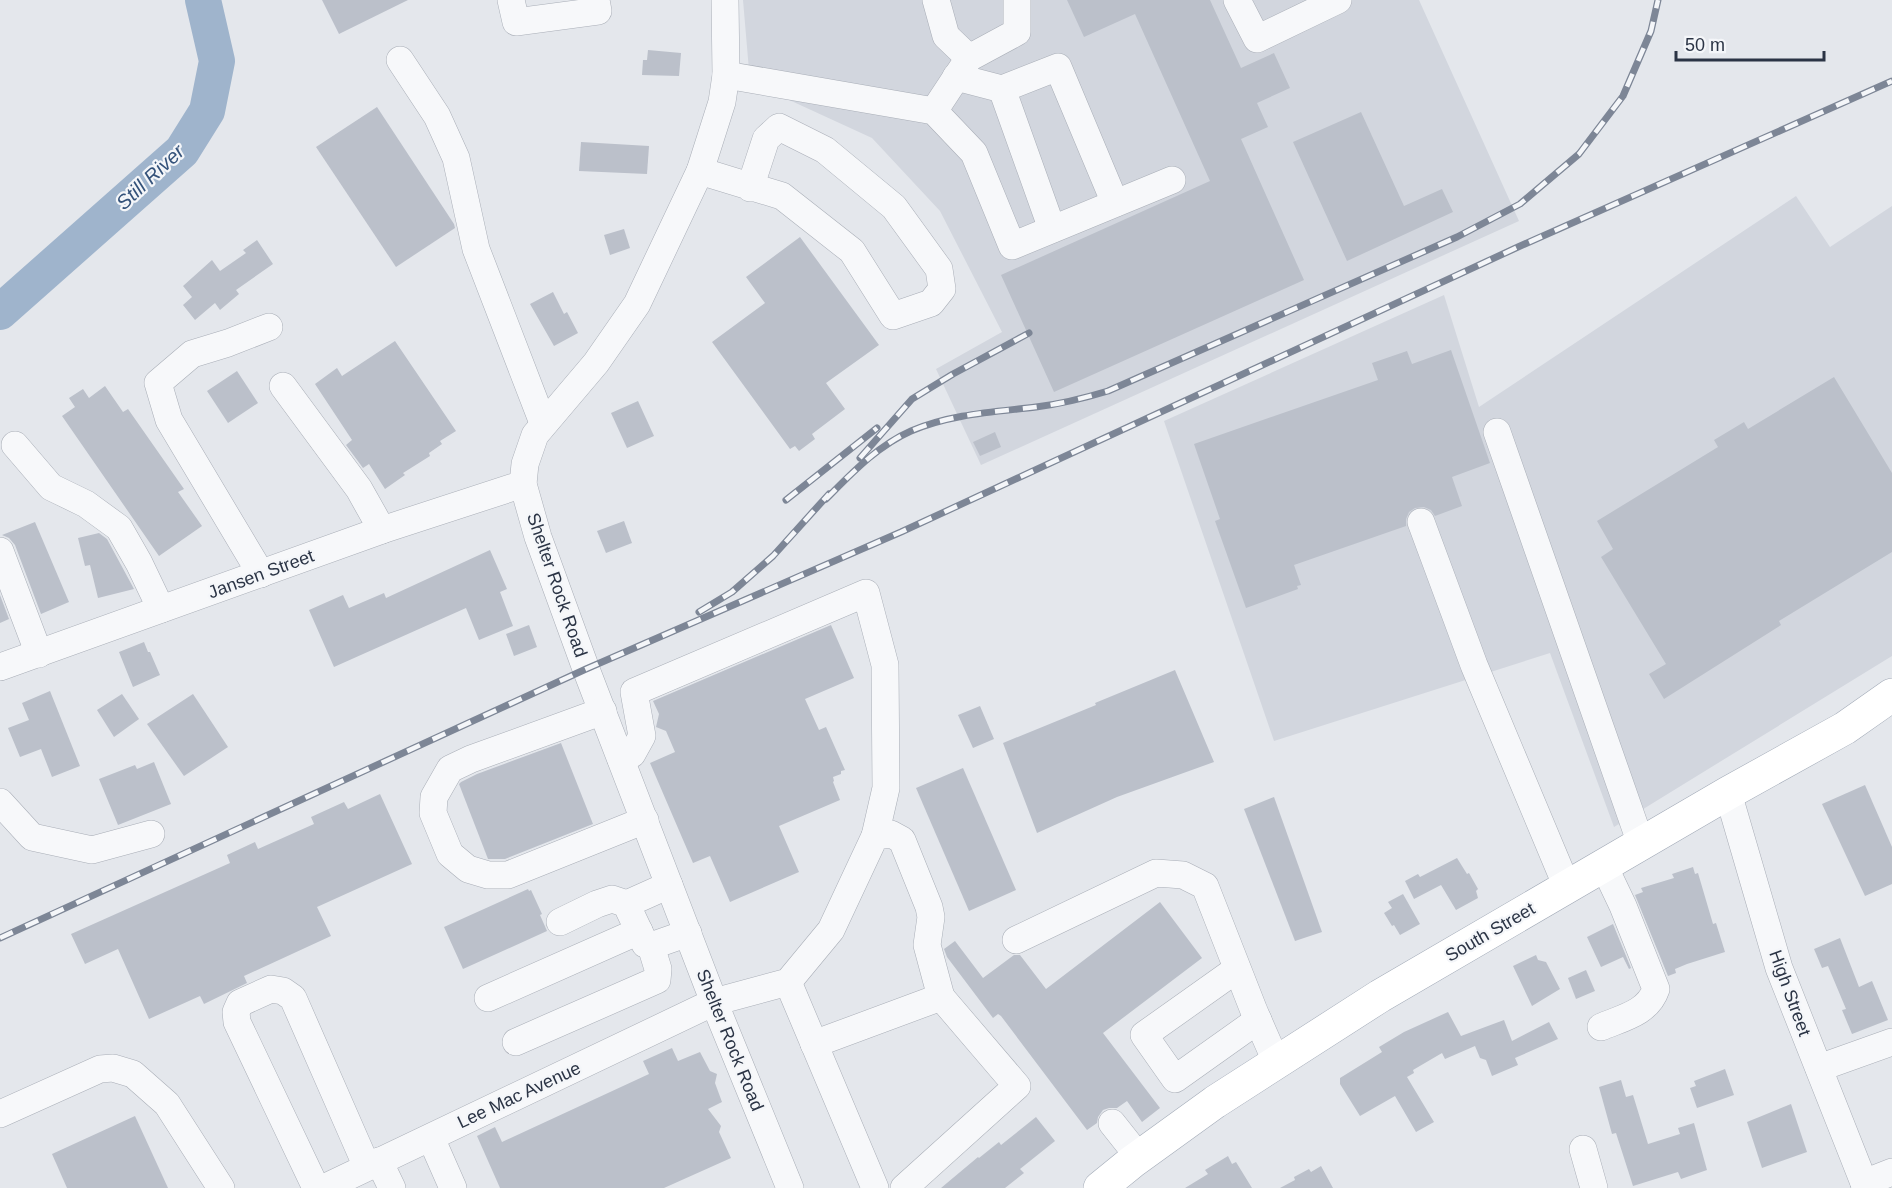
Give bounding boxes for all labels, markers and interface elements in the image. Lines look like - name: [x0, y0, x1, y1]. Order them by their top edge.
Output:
- scale bar: [1676, 24, 1824, 62]
- text: 50 m: [1685, 35, 1725, 55]
- water label: Still River: [112, 139, 189, 214]
- street label: Shelter Rock Road: [523, 510, 591, 660]
- street label: Jansen Street: [205, 546, 317, 602]
- street label: South Street: [1442, 898, 1538, 966]
- street label: High Street: [1765, 947, 1815, 1039]
- street label: Shelter Rock Road: [692, 966, 768, 1114]
- street label: Lee Mac Avenue: [454, 1058, 584, 1132]

